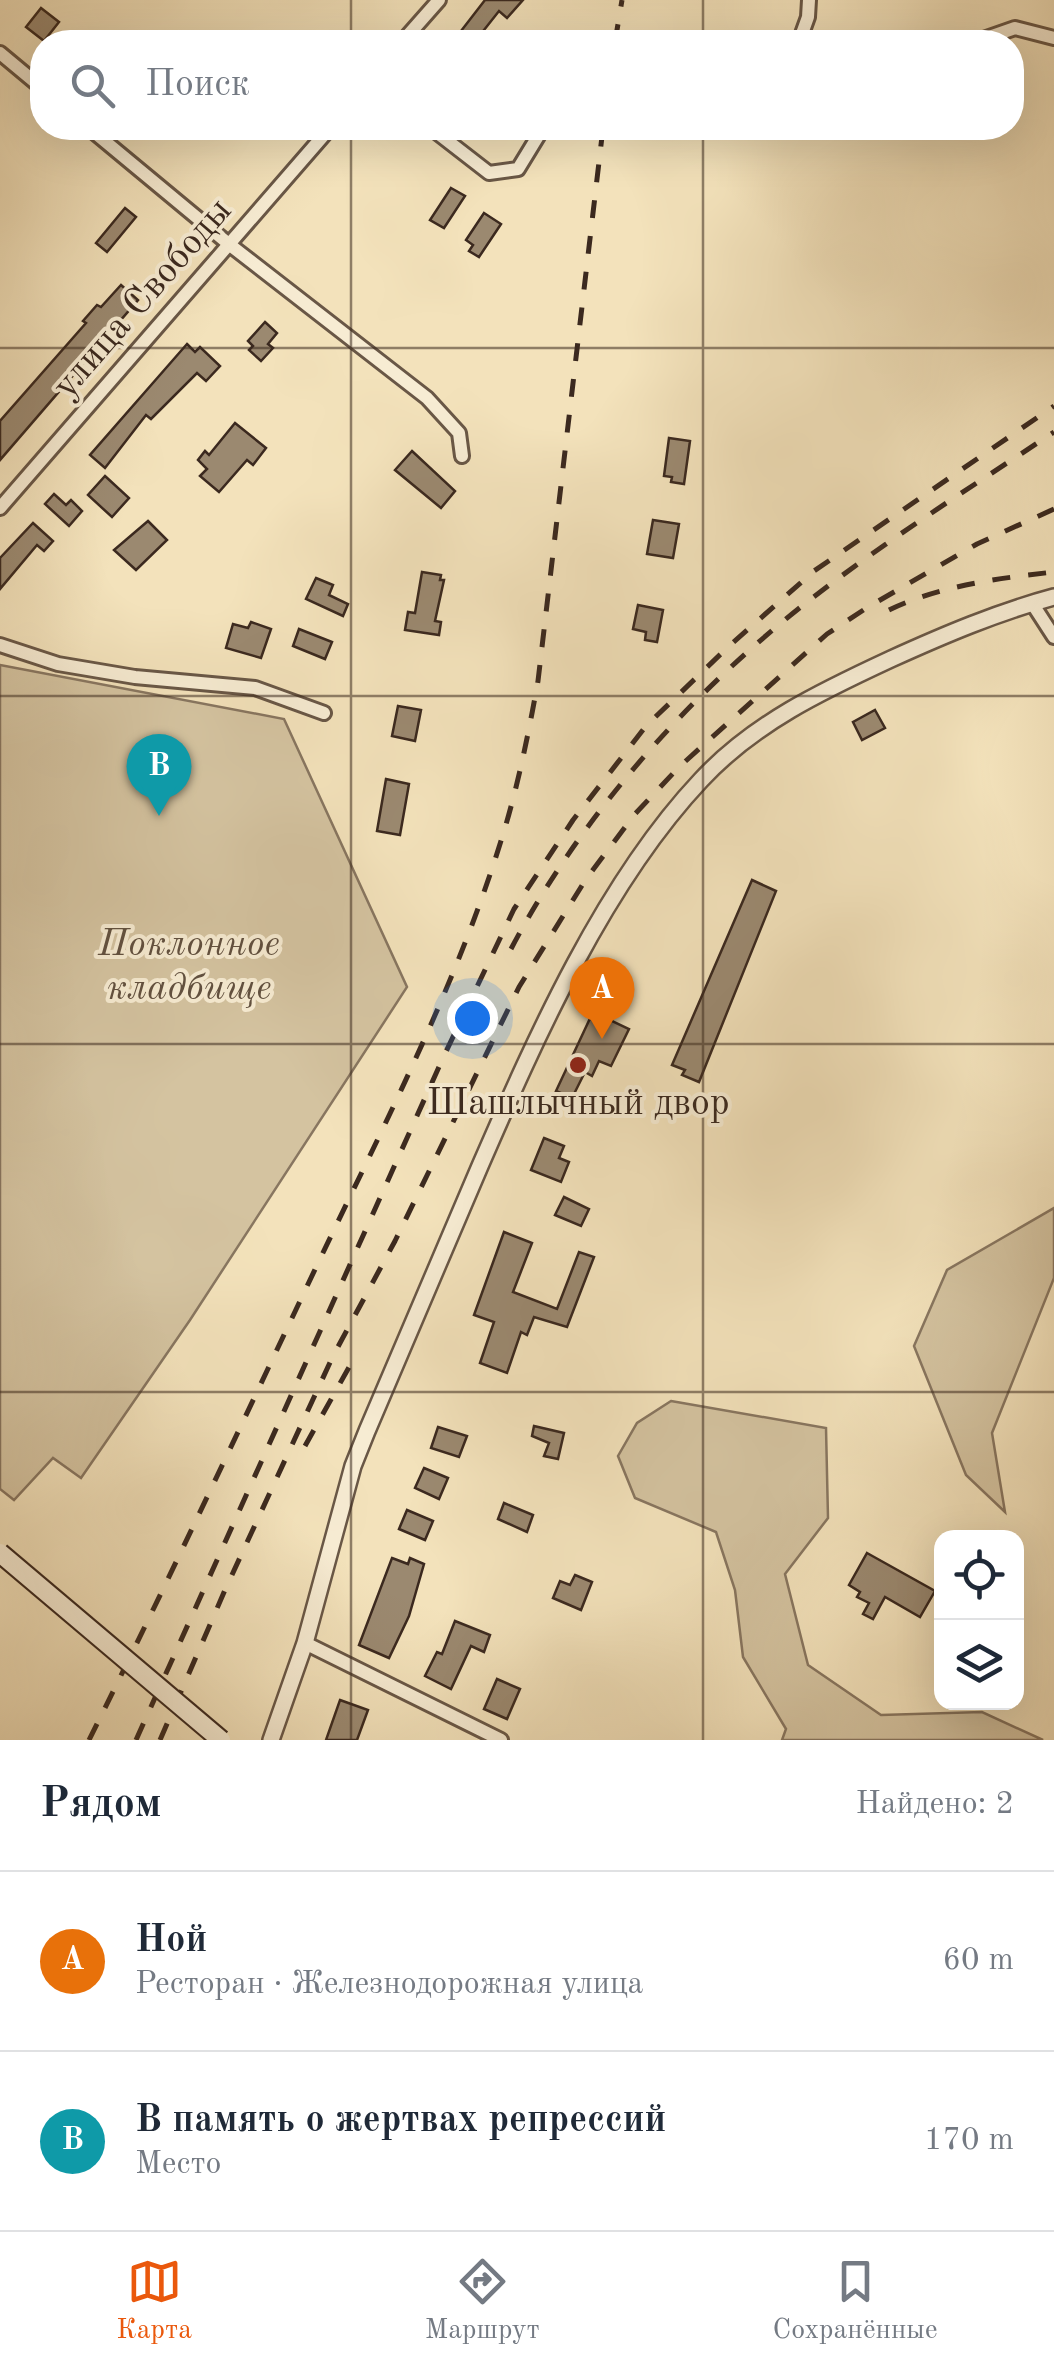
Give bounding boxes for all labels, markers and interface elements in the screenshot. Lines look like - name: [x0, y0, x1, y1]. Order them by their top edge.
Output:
- search box: [30, 30, 1024, 140]
- icon: search: [65, 58, 120, 113]
- text: Поиск: [145, 66, 250, 104]
- street label: улица Свободы: [46, 192, 240, 406]
- pin: B: [126, 734, 192, 816]
- park label: Поклонное кладбище: [97, 926, 280, 1008]
- pin: A: [570, 956, 634, 1039]
- your location: [447, 993, 498, 1044]
- marker: Шашлычный двор: [567, 1054, 589, 1076]
- place label: Шашлычный двор: [426, 1085, 730, 1123]
- map controls: [934, 1530, 1024, 1710]
- button: locate: [934, 1530, 1024, 1620]
- button: layers: [934, 1620, 1024, 1710]
- text: Рядом: [40, 1784, 162, 1826]
- text: Найдено: 2: [855, 1789, 1014, 1821]
- text: Ной: [135, 1922, 207, 1960]
- text: A: [60, 1945, 85, 1977]
- text: 60 m: [943, 1945, 1014, 1977]
- text: Ресторан · Железнодорожная улица: [135, 1969, 643, 2001]
- text: В память о жертвах репрессий: [135, 2102, 666, 2140]
- text: B: [61, 2125, 84, 2157]
- text: 170 m: [924, 2125, 1014, 2157]
- text: Место: [135, 2149, 221, 2181]
- tab: Карта: [116, 2254, 192, 2349]
- tab: Маршрут: [425, 2254, 540, 2349]
- tab: Сохранённые: [772, 2254, 938, 2349]

